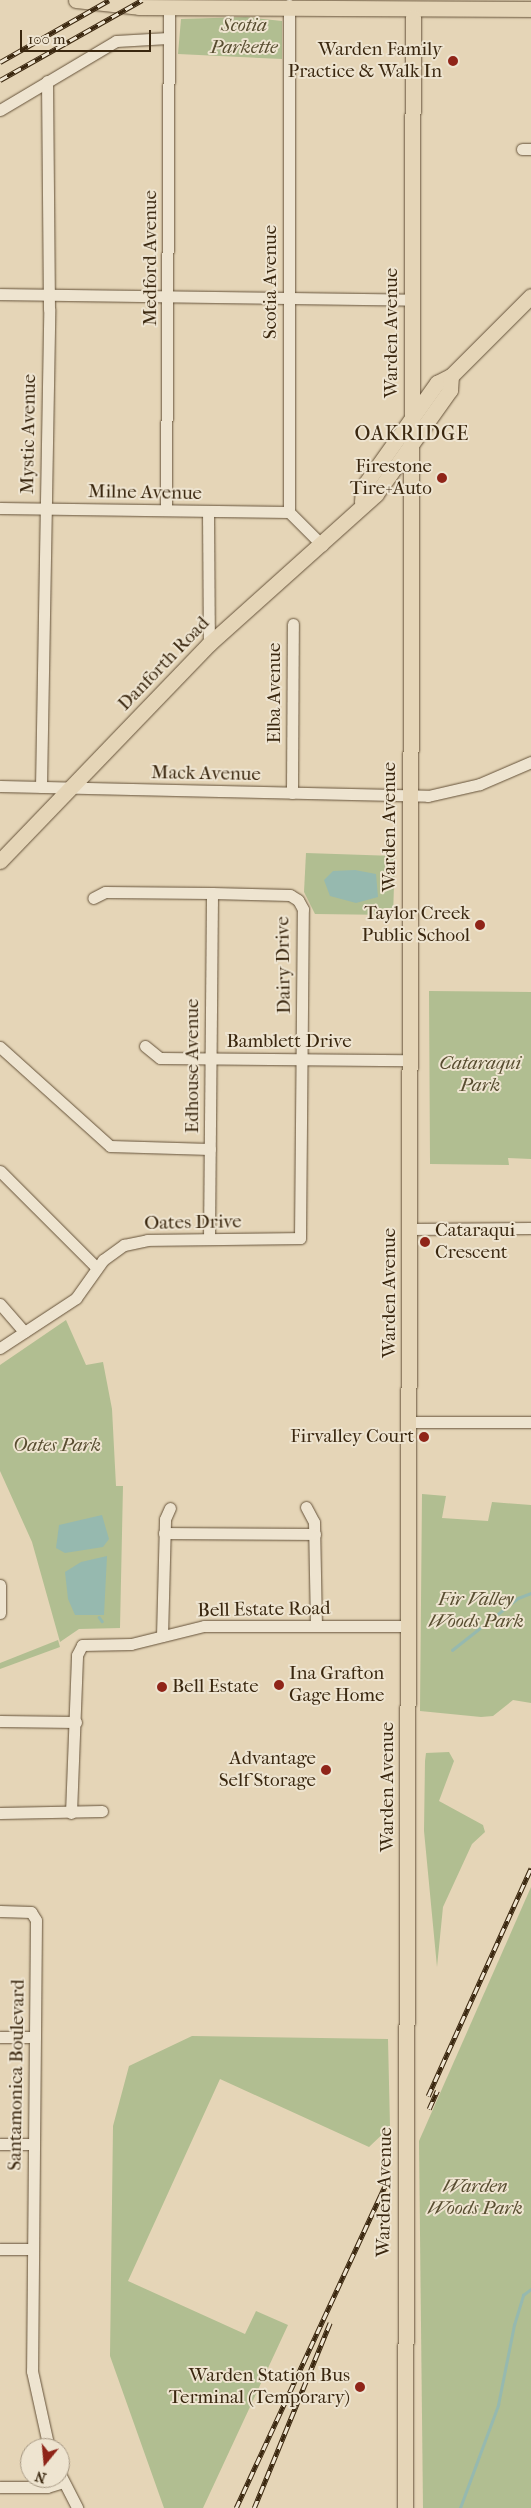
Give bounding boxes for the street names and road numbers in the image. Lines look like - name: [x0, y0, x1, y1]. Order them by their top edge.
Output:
- street label: Medford Avenue: [140, 190, 162, 326]
- street label: Scotia Avenue: [260, 225, 282, 339]
- street label: Warden Avenue: [381, 268, 403, 398]
- street label: Mystic Avenue: [17, 374, 41, 494]
- street label: Milne Avenue: [88, 481, 202, 505]
- street label: Danforth Road: [114, 612, 214, 716]
- street label: Elba Avenue: [264, 643, 286, 743]
- street label: Mack Avenue: [151, 762, 261, 786]
- street label: Warden Avenue: [379, 762, 401, 892]
- street label: Dairy Drive: [272, 916, 296, 1014]
- street label: Edhouse Avenue: [182, 999, 204, 1133]
- street label: Bamblett Drive: [226, 1031, 352, 1053]
- street label: Oates Drive: [144, 1211, 242, 1235]
- street label: Warden Avenue: [379, 1228, 401, 1358]
- street label: Bell Estate Road: [197, 1597, 331, 1623]
- street label: Warden Avenue: [377, 1722, 399, 1852]
- street label: Santamonica Boulevard: [4, 1979, 30, 2171]
- street label: Warden Avenue: [372, 2127, 398, 2257]

